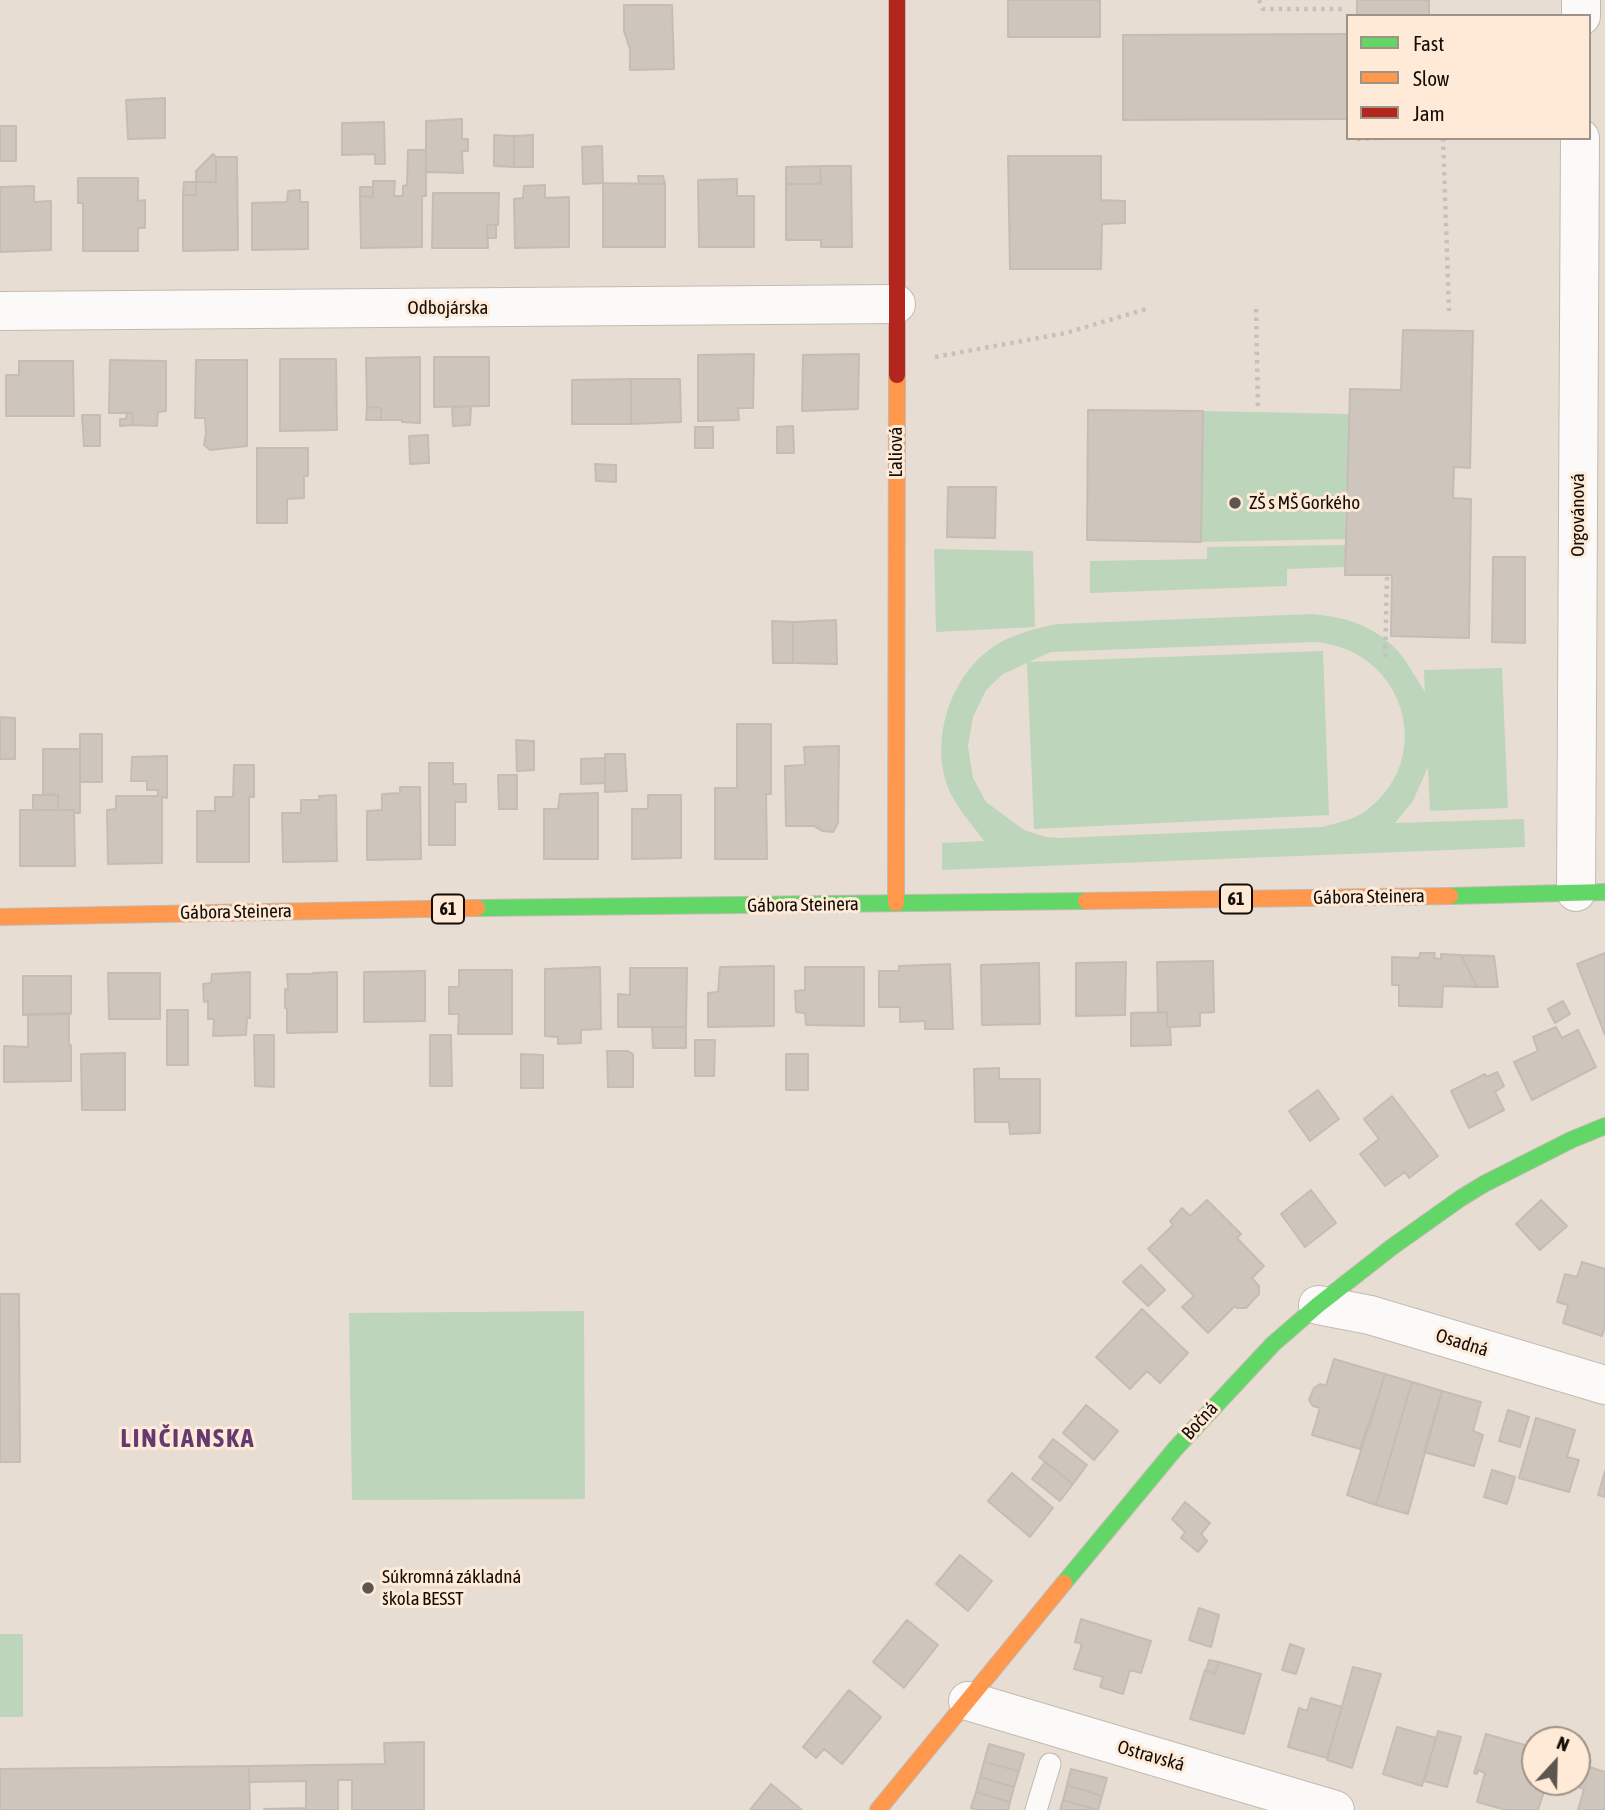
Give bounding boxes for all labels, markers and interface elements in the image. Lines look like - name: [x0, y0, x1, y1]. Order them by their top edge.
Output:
- legend: [1346, 14, 1591, 140]
- text: Fast: [1413, 31, 1444, 55]
- text: Slow: [1413, 66, 1449, 90]
- text: Jam: [1413, 101, 1445, 125]
- street label: Odbojárska: [408, 297, 488, 319]
- street label: Ľaliová: [885, 427, 907, 477]
- street label: Orgovánová: [1567, 473, 1589, 557]
- place label: ZŠ s MŠ Gorkého: [1249, 492, 1360, 514]
- marker: ZŠ s MŠ Gorkého: [1227, 495, 1243, 511]
- road number: 61: [1220, 884, 1252, 914]
- street label: Gábora Steinera: [1313, 885, 1425, 909]
- street label: Gábora Steinera: [747, 893, 859, 917]
- road number: 61: [432, 894, 464, 924]
- street label: Gábora Steinera: [180, 900, 292, 924]
- street label: Osadná: [1433, 1324, 1491, 1362]
- street label: Bočná: [1177, 1397, 1223, 1445]
- district label: LINČIANSKA: [122, 1423, 254, 1455]
- place label: Súkromná základná škola BESST: [382, 1566, 521, 1610]
- marker: Súkromná základná škola BESST: [360, 1580, 376, 1596]
- north arrow: [1521, 1726, 1591, 1796]
- text: N: [1554, 1731, 1572, 1756]
- street label: Ostravská: [1115, 1736, 1187, 1776]

